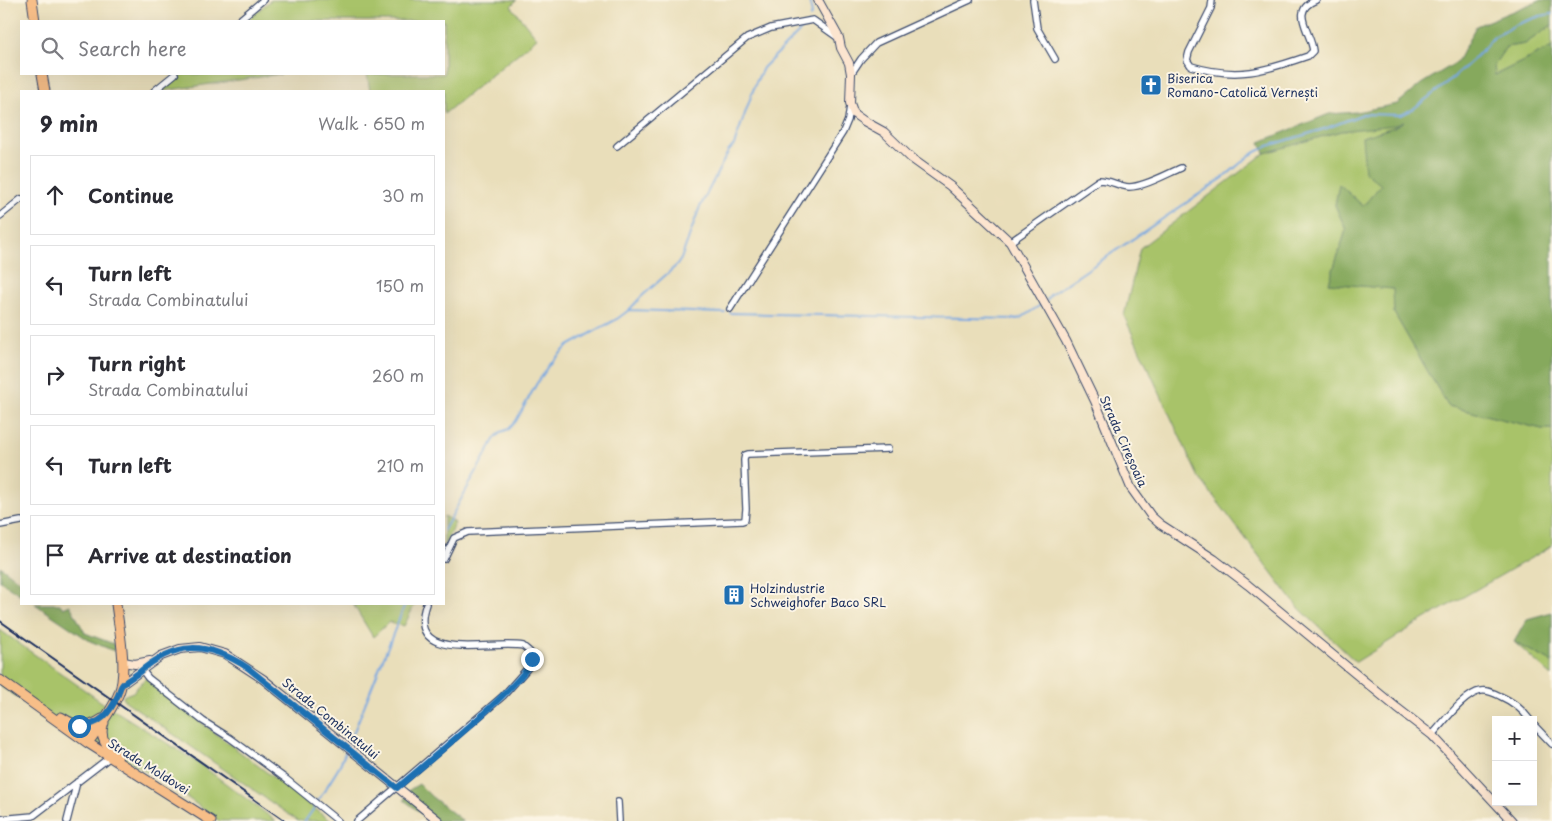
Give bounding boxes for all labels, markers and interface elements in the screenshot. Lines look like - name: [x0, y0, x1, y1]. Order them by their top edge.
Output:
- search box: [20, 20, 445, 75]
- icon: search: [38, 34, 66, 62]
- text: Search here: [78, 34, 187, 62]
- place label: Biserica Romano-Catolică Vernești: [1167, 69, 1318, 101]
- church icon: Biserica Romano-Catolică Vernești: [1139, 73, 1163, 97]
- text: 9 min: [40, 107, 98, 139]
- text: Walk · 650 m: [318, 111, 425, 135]
- icon: ahead: [41, 181, 69, 209]
- text: Continue: [88, 181, 174, 209]
- text: 30 m: [382, 183, 424, 207]
- text: Turn left: [88, 259, 172, 287]
- icon: left: [41, 271, 69, 299]
- text: 150 m: [376, 273, 424, 297]
- text: Strada Combinatului: [88, 287, 248, 311]
- text: Turn right: [88, 349, 186, 377]
- icon: right: [41, 361, 69, 389]
- text: 260 m: [372, 363, 424, 387]
- text: Strada Combinatului: [88, 377, 248, 401]
- street label: Strada Cireșoaia: [1096, 392, 1152, 490]
- icon: left: [41, 451, 69, 479]
- text: Turn left: [88, 451, 172, 479]
- text: 210 m: [376, 453, 424, 477]
- icon: arrive: [41, 541, 69, 569]
- text: Arrive at destination: [88, 541, 292, 569]
- place label: Holzindustrie Schweighofer Baco SRL: [750, 579, 886, 611]
- building icon: Holzindustrie Schweighofer Baco SRL: [722, 583, 746, 607]
- route end: [521, 648, 544, 671]
- street label: Strada Combinatului: [279, 673, 383, 763]
- route start: [68, 715, 91, 738]
- map controls: [1492, 716, 1537, 806]
- button: +: [1492, 716, 1537, 761]
- street label: Strada Moldovei: [105, 734, 193, 798]
- button: −: [1492, 761, 1537, 806]

